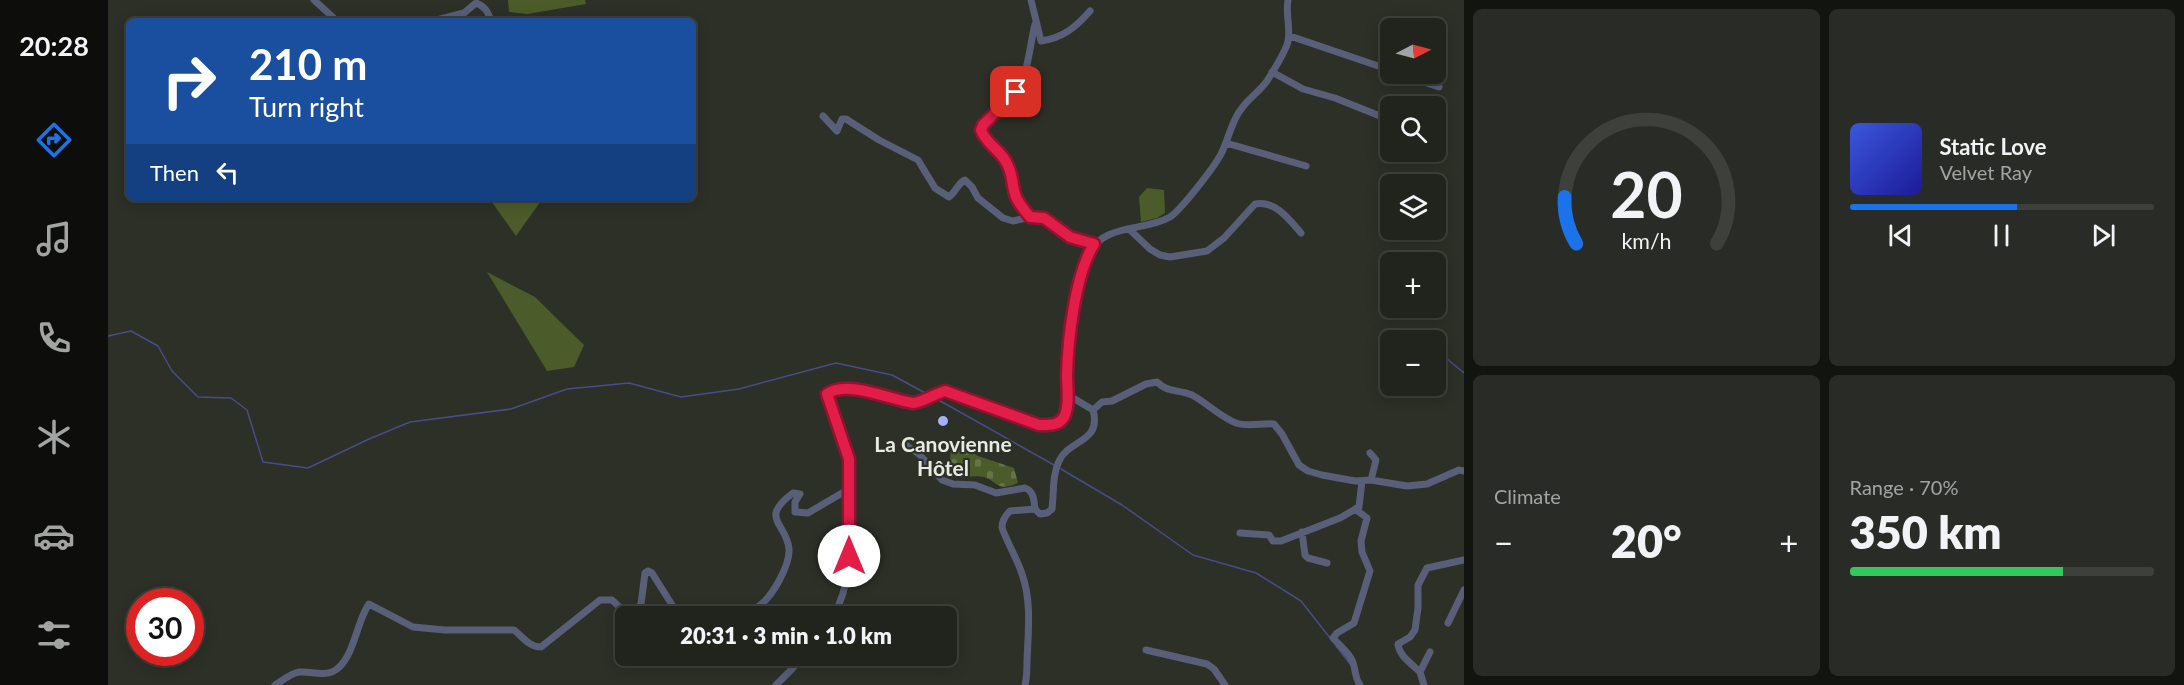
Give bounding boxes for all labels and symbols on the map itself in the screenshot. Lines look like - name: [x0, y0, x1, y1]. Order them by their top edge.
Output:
- north arrow: [1380, 18, 1446, 84]
- pin: [990, 66, 1041, 117]
- marker: La Canovienne Hôtel: [936, 414, 950, 428]
- place label: La Canovienne Hôtel: [874, 431, 1012, 480]
- position arrow: [817, 524, 881, 588]
- speed limit sign: 30: [126, 588, 204, 666]

